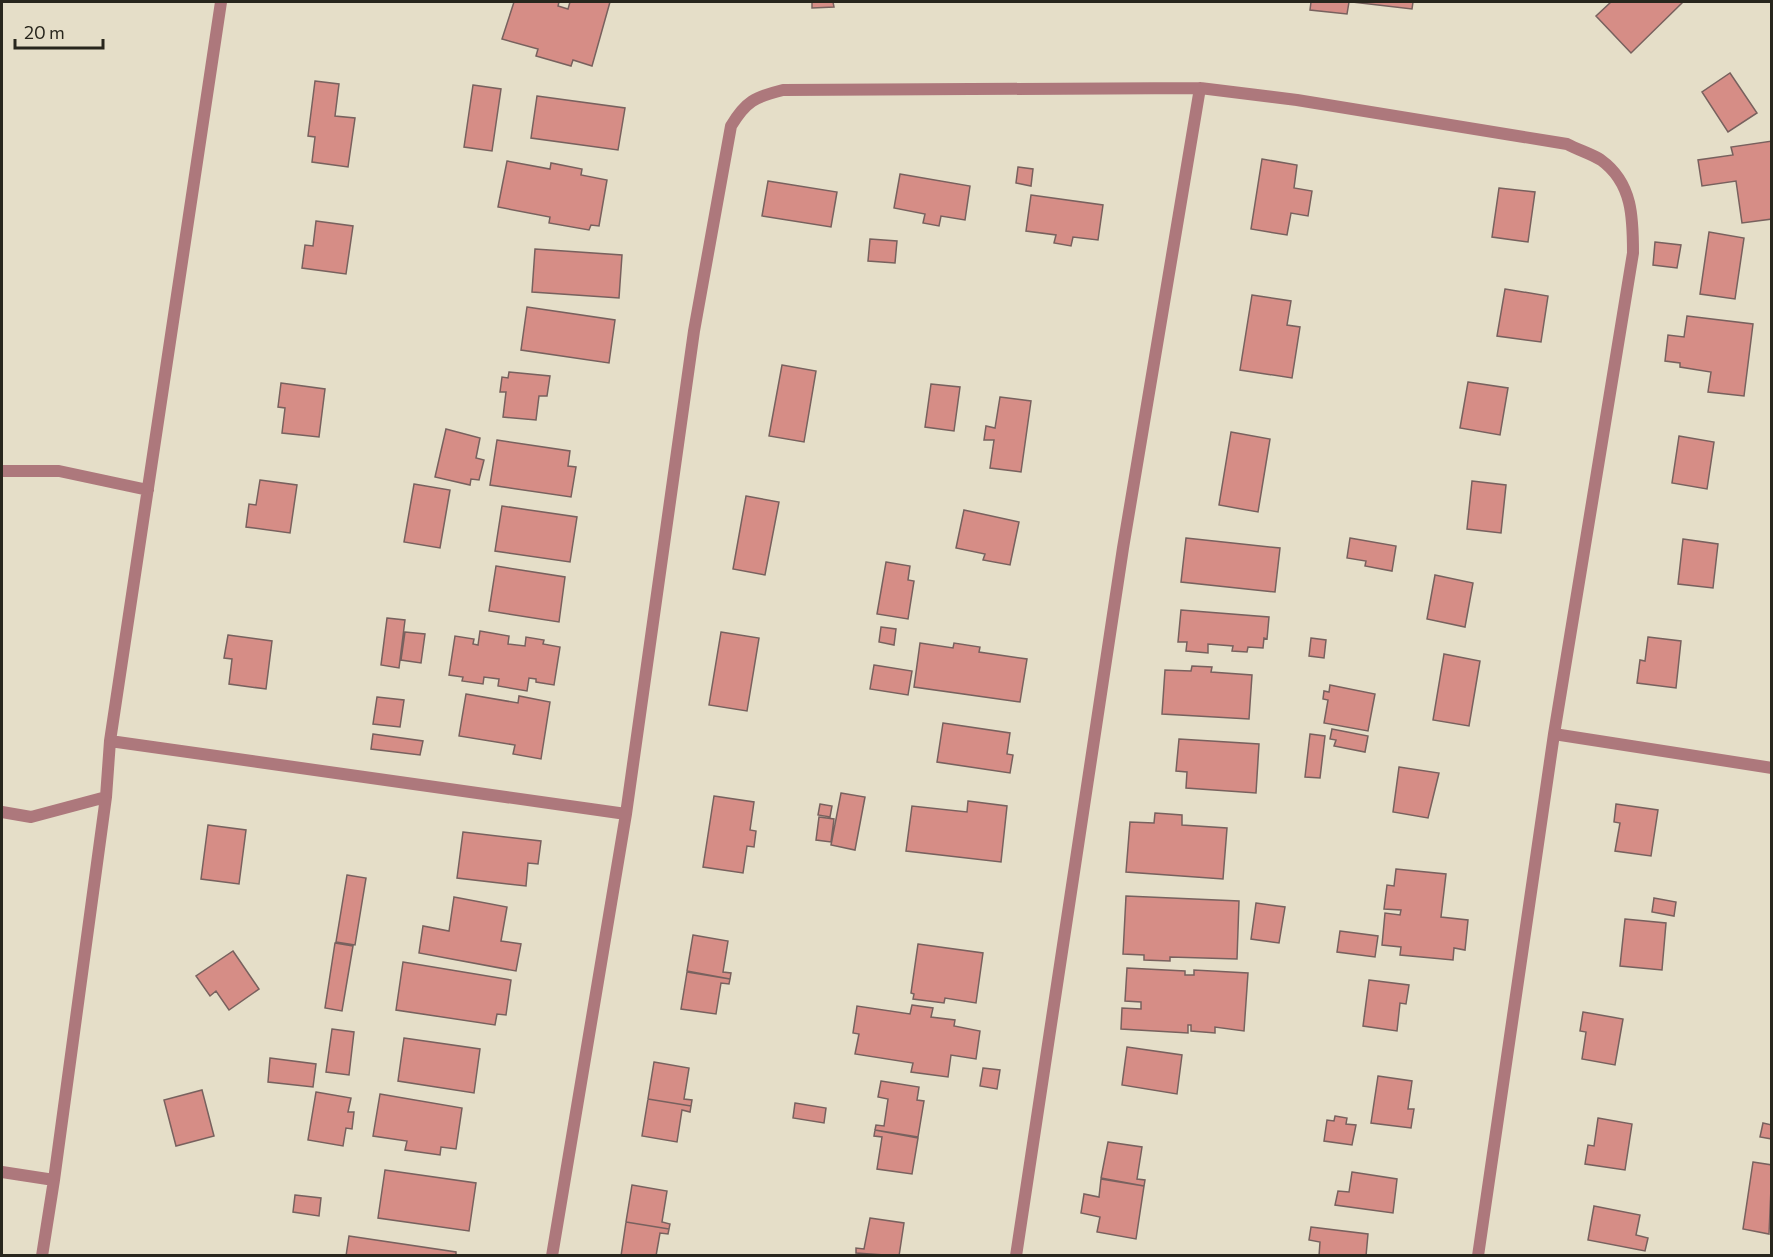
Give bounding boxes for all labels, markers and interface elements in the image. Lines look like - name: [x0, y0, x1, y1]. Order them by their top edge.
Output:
- scale bar: [15, 12, 104, 50]
- text: 20 m: [24, 21, 65, 43]

